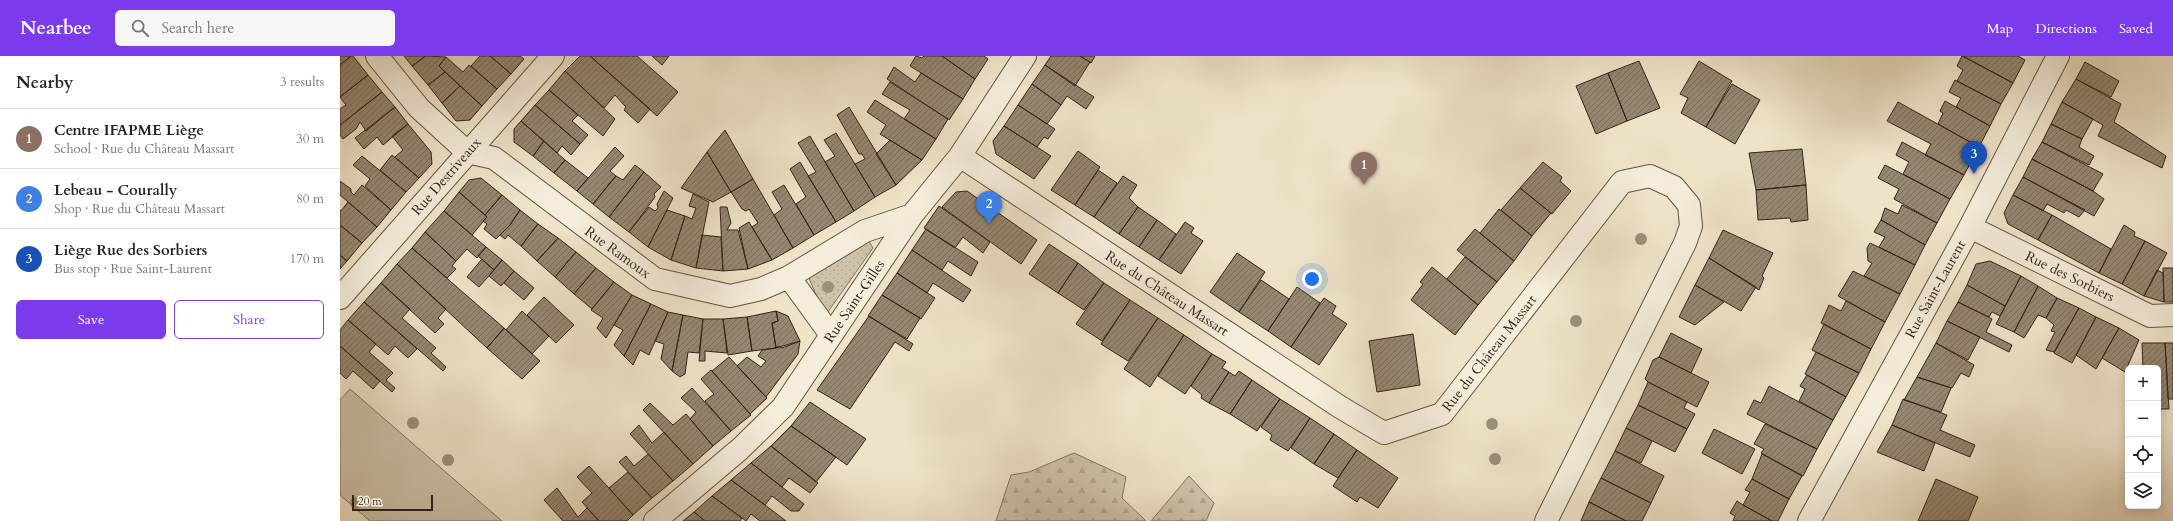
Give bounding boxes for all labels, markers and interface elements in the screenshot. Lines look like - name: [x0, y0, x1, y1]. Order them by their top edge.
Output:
- search box: [115, 10, 395, 46]
- text: Nearbee: [20, 15, 91, 41]
- icon: search: [129, 17, 151, 39]
- text: Search here: [161, 18, 234, 38]
- text: Map: [1987, 19, 2013, 38]
- text: Directions: [2035, 19, 2097, 38]
- text: Saved: [2119, 19, 2153, 38]
- text: Nearby: [16, 71, 73, 94]
- text: 3 results: [280, 73, 324, 91]
- text: Centre IFAPME Liège: [54, 120, 204, 140]
- text: 1: [26, 130, 32, 148]
- text: 30 m: [296, 130, 324, 148]
- street label: Rue Destriveaux: [407, 133, 486, 219]
- text: School · Rue du Château Massart: [54, 140, 234, 158]
- pin: 3: [1961, 141, 1987, 174]
- pin: 1: [1351, 152, 1377, 185]
- text: Lebeau - Courally: [54, 180, 177, 200]
- text: 2: [26, 190, 32, 208]
- text: 80 m: [296, 190, 324, 208]
- pin: 2: [976, 191, 1002, 224]
- text: Shop · Rue du Château Massart: [54, 200, 225, 218]
- street label: Rue Ramoux: [581, 222, 655, 283]
- street label: Rue Saint-Laurent: [1901, 236, 1970, 342]
- text: Liège Rue des Sorbiers: [54, 240, 207, 260]
- street label: Rue du Château Massart: [1101, 246, 1232, 341]
- street label: Rue des Sorbiers: [2022, 247, 2118, 306]
- text: 3: [26, 250, 32, 268]
- text: 170 m: [290, 250, 324, 268]
- street label: Rue Saint-Gilles: [820, 256, 889, 347]
- text: Bus stop · Rue Saint-Laurent: [54, 260, 212, 278]
- your location: [1302, 269, 1322, 289]
- street label: Rue du Château Massart: [1438, 291, 1541, 416]
- button: Save: [16, 300, 166, 339]
- button: Share: [174, 300, 324, 339]
- map controls: [2125, 365, 2161, 509]
- button: +: [2125, 365, 2161, 401]
- button: −: [2125, 401, 2161, 437]
- button: locate: [2125, 437, 2161, 473]
- button: layers: [2125, 473, 2161, 509]
- scale bar: [352, 493, 433, 512]
- text: 20 m: [358, 494, 382, 509]

